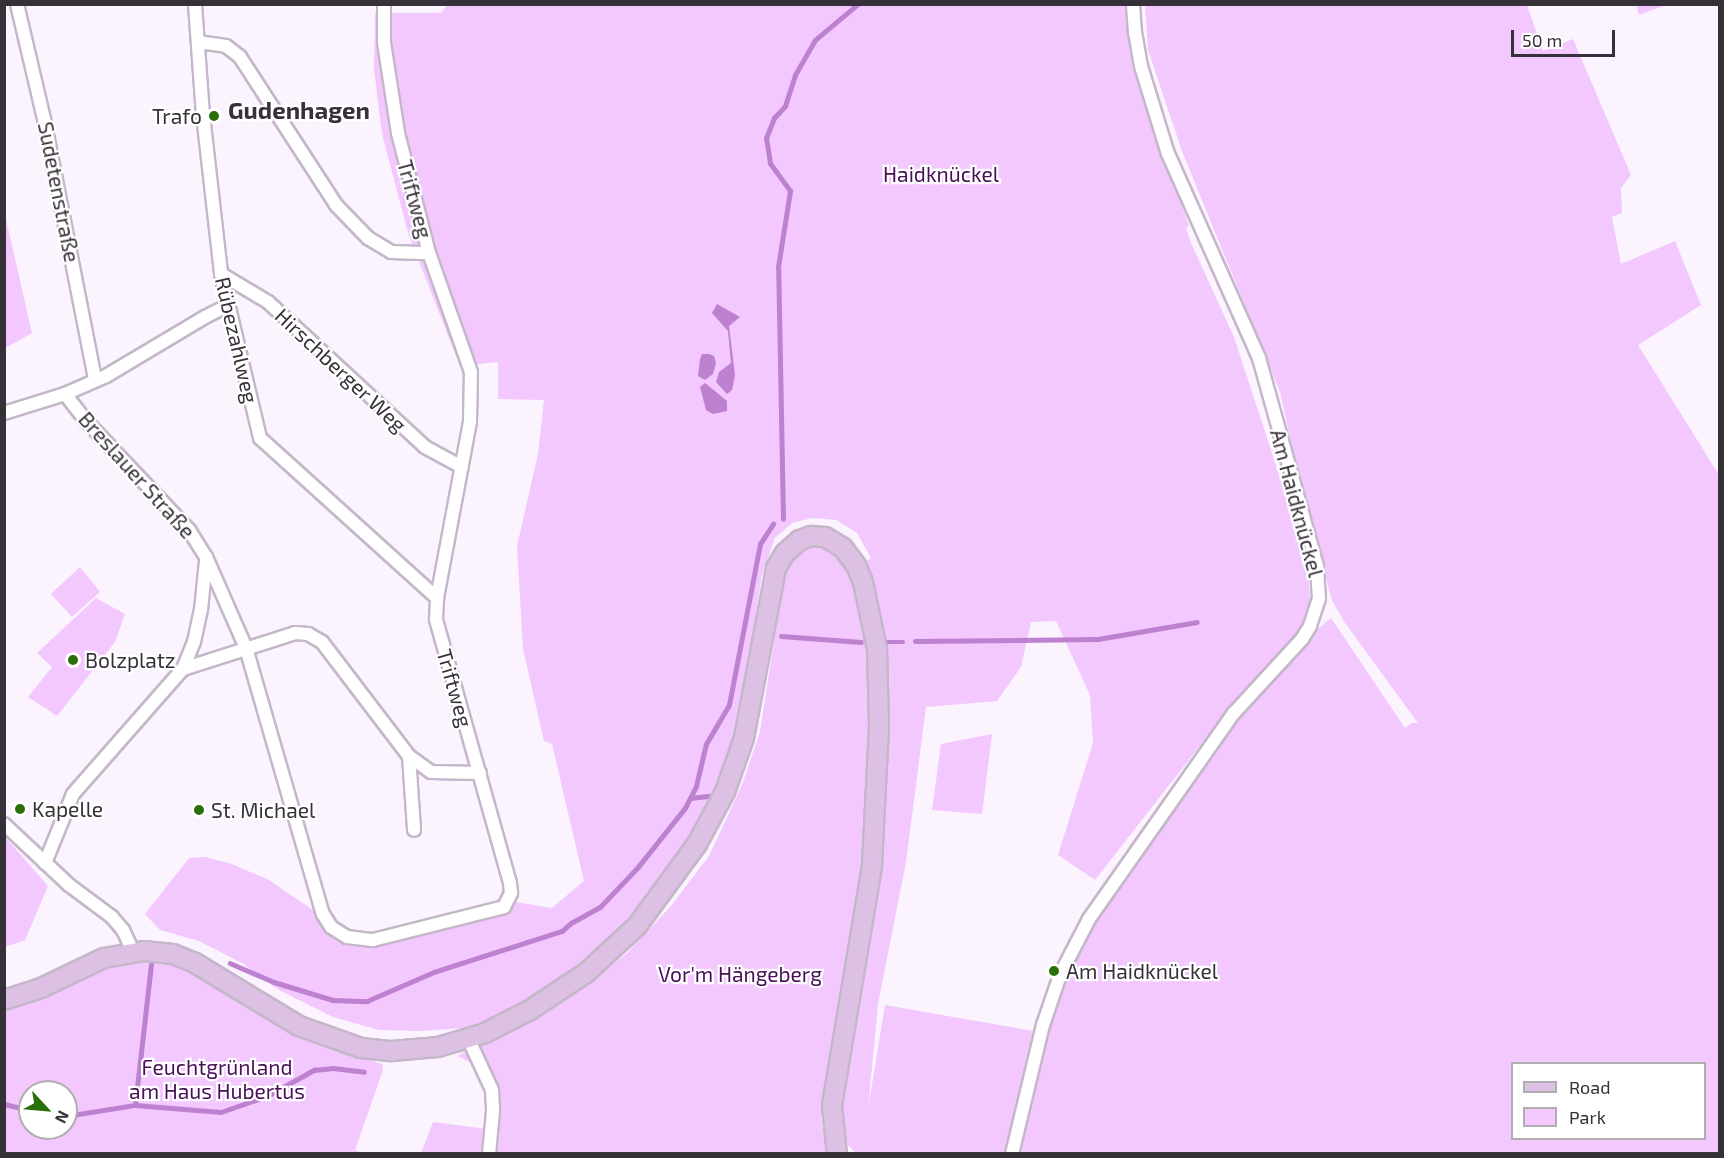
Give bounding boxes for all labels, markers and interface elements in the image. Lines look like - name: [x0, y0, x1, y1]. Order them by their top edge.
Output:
- scale bar: [1514, 18, 1618, 56]
- text: 50 m: [1522, 29, 1562, 51]
- district label: Gudenhagen: [228, 96, 370, 124]
- place label: Trafo: [152, 103, 202, 129]
- marker: Trafo: [207, 109, 221, 123]
- street label: Sudetenstraße: [33, 120, 85, 264]
- street label: Triftweg: [392, 157, 438, 241]
- park label: Haidknückel: [883, 161, 999, 187]
- street label: Rübezahlweg: [210, 274, 264, 406]
- street label: Hirschberger Weg: [270, 303, 412, 437]
- street label: Breslauer Straße: [73, 406, 201, 544]
- street label: Am Haidknückel: [1265, 426, 1329, 580]
- street label: Triftweg: [432, 646, 478, 730]
- place label: Bolzplatz: [85, 647, 176, 673]
- marker: Bolzplatz: [66, 653, 80, 667]
- place label: Kapelle: [32, 796, 103, 822]
- place label: St. Michael: [211, 797, 315, 823]
- marker: Kapelle: [13, 802, 27, 816]
- marker: St. Michael: [192, 803, 206, 817]
- place label: Am Haidknückel: [1066, 958, 1218, 984]
- park label: Vor'm Hängeberg: [658, 961, 822, 987]
- marker: Am Haidknückel: [1047, 964, 1061, 978]
- park label: Feuchtgrünland am Haus Hubertus: [129, 1054, 305, 1104]
- legend: [1511, 1062, 1706, 1140]
- text: Road: [1569, 1076, 1610, 1098]
- north arrow: [18, 1080, 78, 1140]
- text: Park: [1569, 1106, 1606, 1128]
- text: N: [52, 1108, 74, 1127]

